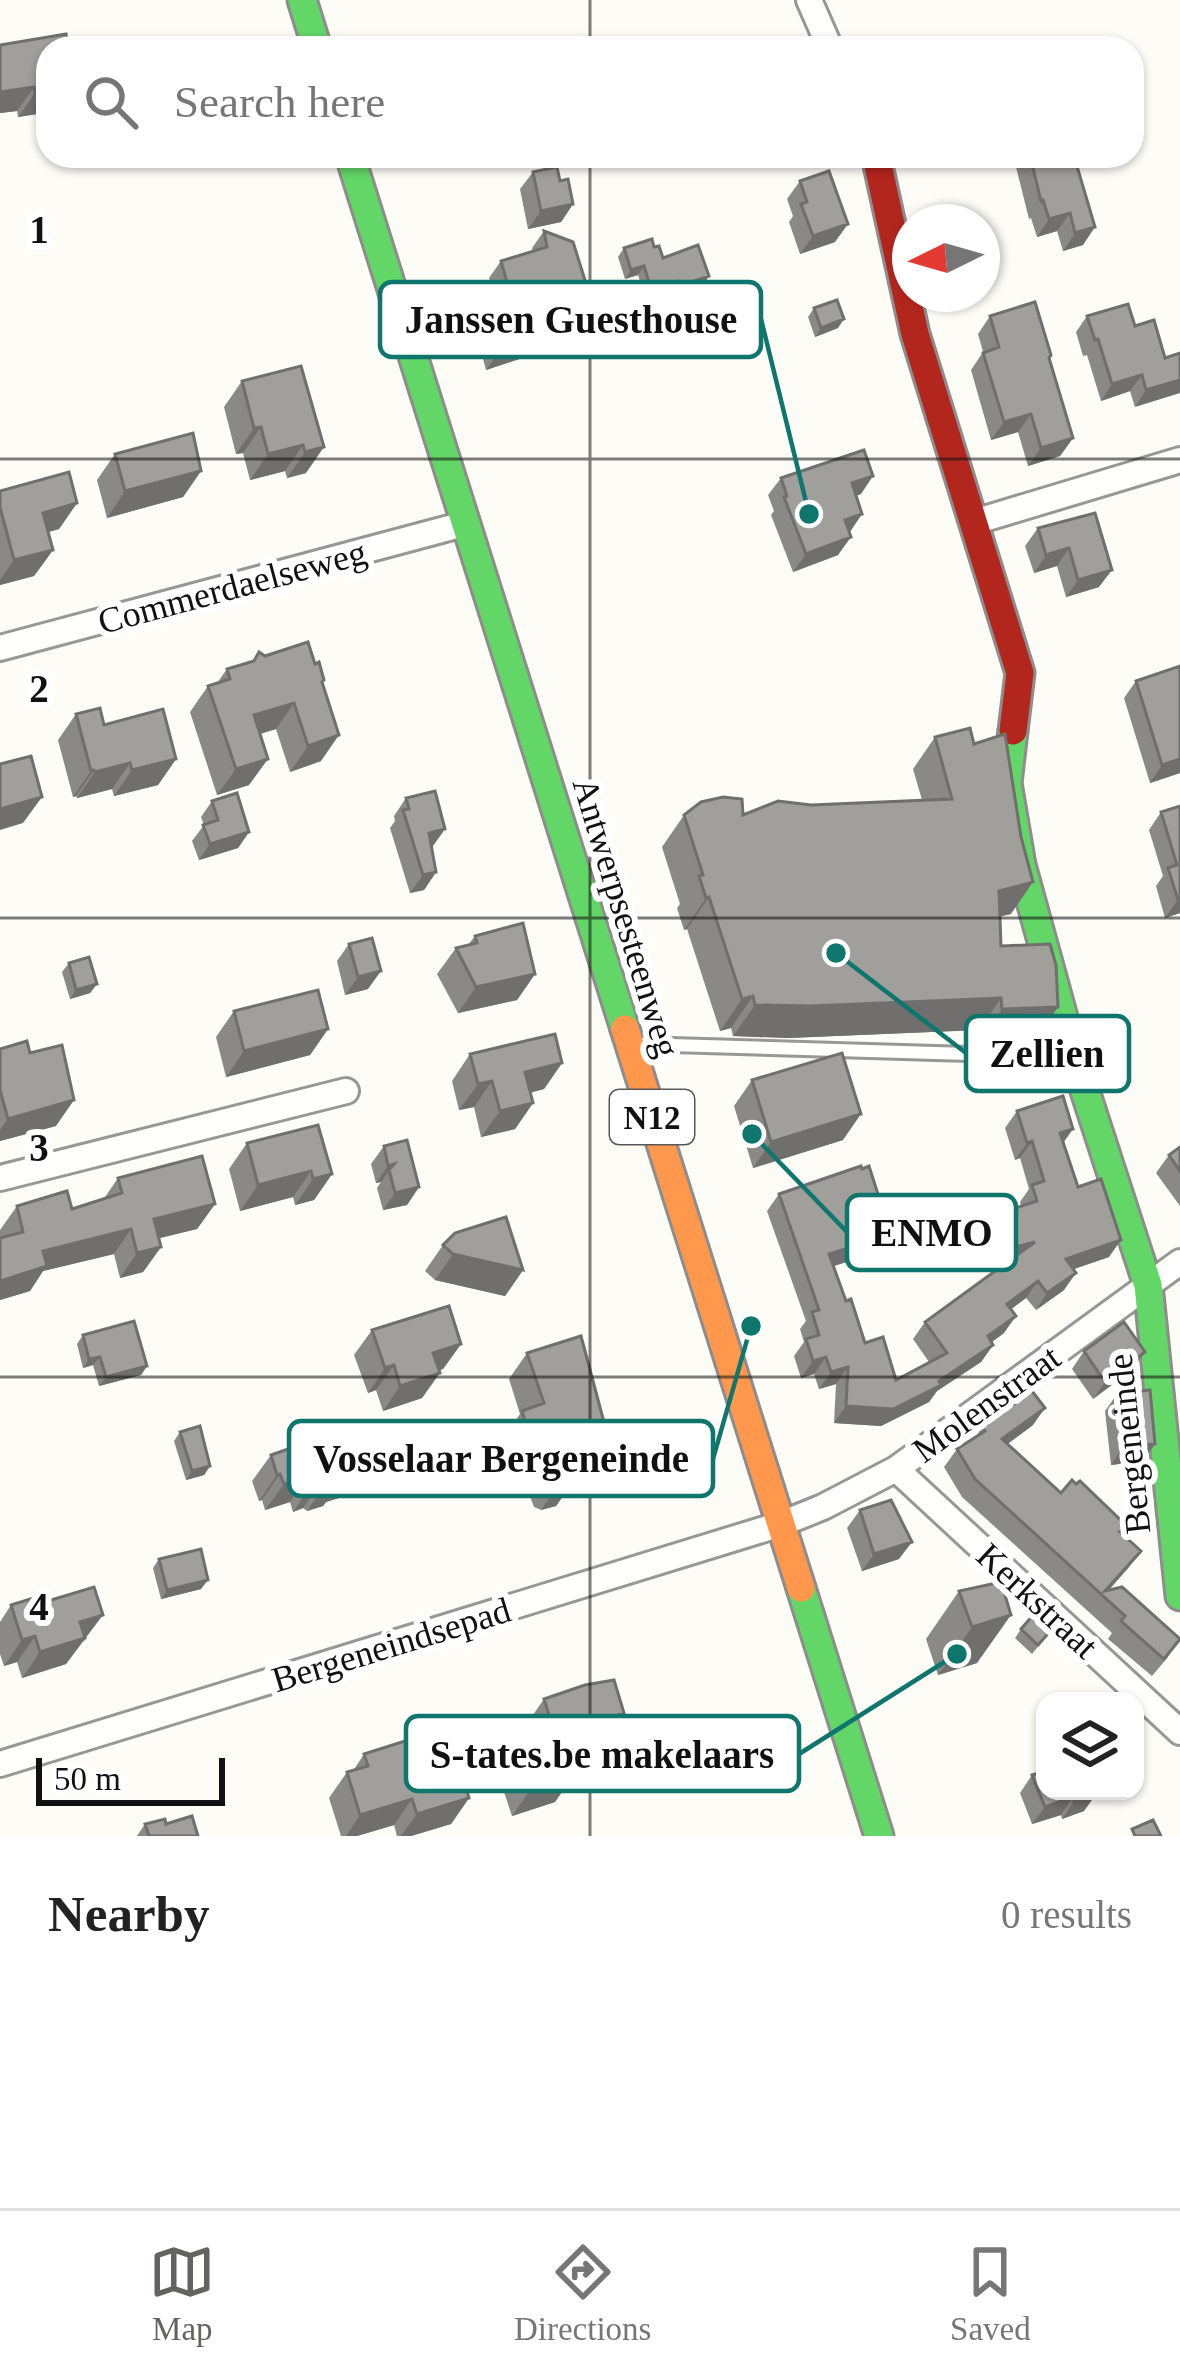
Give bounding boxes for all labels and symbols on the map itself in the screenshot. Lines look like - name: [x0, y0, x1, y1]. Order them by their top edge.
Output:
- north arrow: [892, 204, 1000, 312]
- text: 1: [29, 208, 49, 251]
- callout: Janssen Guesthouse: [380, 282, 761, 357]
- text: Janssen Guesthouse: [405, 298, 737, 341]
- street label: Commerdaelseweg: [94, 532, 371, 642]
- text: 2: [29, 667, 49, 710]
- street label: Antwerpsesteenweg: [565, 773, 688, 1062]
- callout: Zellien: [966, 1016, 1129, 1091]
- text: Zellien: [990, 1032, 1105, 1075]
- road number: N12: [610, 1090, 694, 1144]
- text: 3: [29, 1126, 49, 1169]
- callout: ENMO: [847, 1195, 1016, 1270]
- text: ENMO: [871, 1211, 993, 1254]
- street label: Molenstraat: [905, 1337, 1068, 1471]
- street label: Bergeneinde: [1100, 1352, 1158, 1536]
- callout: Vosselaar Bergeneinde: [289, 1421, 713, 1496]
- text: Vosselaar Bergeneinde: [313, 1437, 689, 1481]
- street label: Kerkstraat: [969, 1535, 1106, 1666]
- text: 4: [29, 1585, 49, 1628]
- street label: Bergeneindsepad: [267, 1590, 515, 1700]
- callout: S-tates.be makelaars: [406, 1716, 799, 1791]
- text: S-tates.be makelaars: [430, 1733, 774, 1776]
- scale bar: [36, 1752, 225, 1805]

